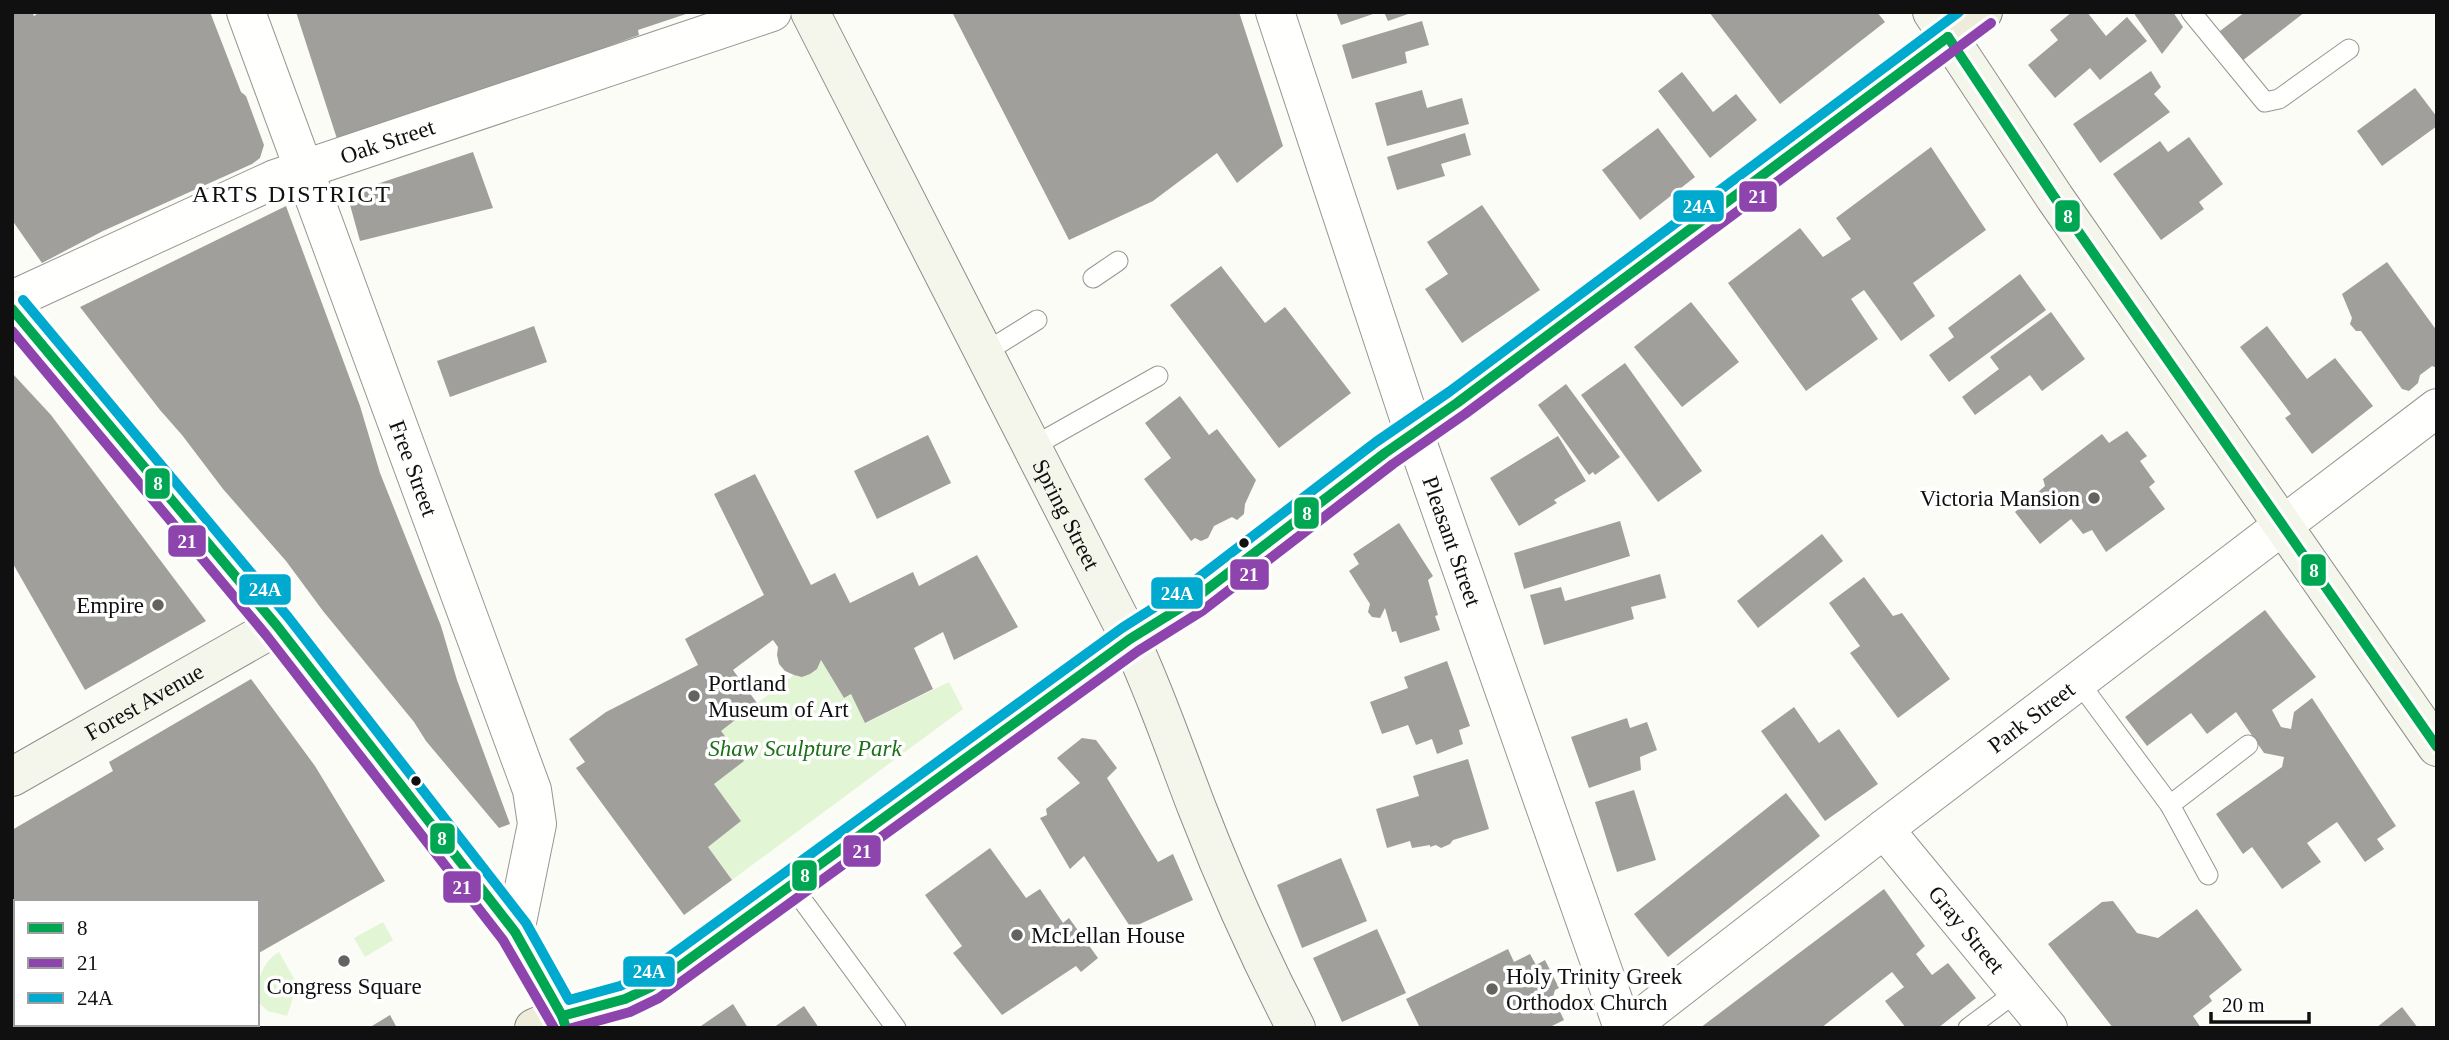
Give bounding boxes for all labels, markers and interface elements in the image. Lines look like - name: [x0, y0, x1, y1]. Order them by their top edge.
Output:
- street label: Oak Street: [337, 114, 438, 169]
- line badge: 21: [1738, 180, 1778, 213]
- district label: ARTS DISTRICT: [192, 181, 392, 207]
- text: 21: [1749, 186, 1768, 207]
- line badge: 24A: [1672, 189, 1725, 223]
- text: 24A: [1683, 196, 1716, 217]
- line badge: 8: [2054, 199, 2081, 233]
- text: 8: [2063, 206, 2073, 227]
- street label: Free Street: [385, 417, 443, 520]
- street label: Spring Street: [1028, 455, 1105, 574]
- line badge: 8: [144, 467, 171, 500]
- text: 8: [153, 473, 163, 494]
- street label: Pleasant Street: [1418, 473, 1487, 610]
- place label: Victoria Mansion: [1920, 486, 2080, 511]
- marker: Victoria Mansion: [2086, 490, 2102, 506]
- line badge: 8: [1293, 496, 1320, 530]
- text: 8: [1302, 503, 1312, 524]
- line badge: 21: [167, 524, 207, 558]
- text: 21: [178, 531, 197, 552]
- unlabelled marker: [1237, 536, 1251, 550]
- line badge: 8: [2300, 553, 2327, 587]
- line badge: 21: [1229, 558, 1270, 591]
- text: 8: [2309, 560, 2319, 581]
- text: 21: [1240, 564, 1259, 585]
- line badge: 24A: [238, 573, 292, 606]
- line badge: 24A: [1150, 576, 1204, 610]
- text: 24A: [249, 579, 282, 600]
- text: 24A: [1161, 583, 1194, 604]
- place label: Empire: [76, 593, 144, 618]
- marker: Empire: [150, 597, 166, 613]
- street label: Forest Avenue: [81, 658, 208, 745]
- place label: Portland Museum of Art: [708, 671, 849, 722]
- street label: Park Street: [1983, 676, 2079, 758]
- marker: Portland Museum of Art: [686, 688, 702, 704]
- park label: Shaw Sculpture Park: [708, 736, 902, 761]
- unlabelled marker: [409, 774, 423, 788]
- line badge: 8: [429, 822, 456, 855]
- text: 8: [437, 828, 447, 849]
- line badge: 21: [842, 834, 882, 868]
- text: 21: [853, 841, 872, 862]
- line badge: 8: [791, 859, 818, 892]
- text: 8: [800, 865, 810, 886]
- line badge: 21: [442, 870, 482, 904]
- text: 21: [453, 877, 472, 898]
- street label: Gray Street: [1923, 881, 2010, 978]
- legend: [14, 900, 259, 1026]
- text: 8: [77, 916, 88, 940]
- place label: McLellan House: [1031, 923, 1185, 948]
- marker: McLellan House: [1009, 927, 1025, 943]
- text: 21: [77, 951, 98, 975]
- marker: Congress Square: [336, 953, 352, 969]
- line badge: 24A: [622, 955, 676, 988]
- text: 24A: [633, 961, 666, 982]
- place label: Holy Trinity Greek Orthodox Church: [1506, 964, 1683, 1015]
- place label: Congress Square: [266, 974, 422, 999]
- marker: Holy Trinity Greek Orthodox Church: [1484, 981, 1500, 997]
- scale bar: [2211, 981, 2309, 1025]
- text: 24A: [77, 986, 114, 1010]
- text: 20 m: [2222, 993, 2265, 1017]

